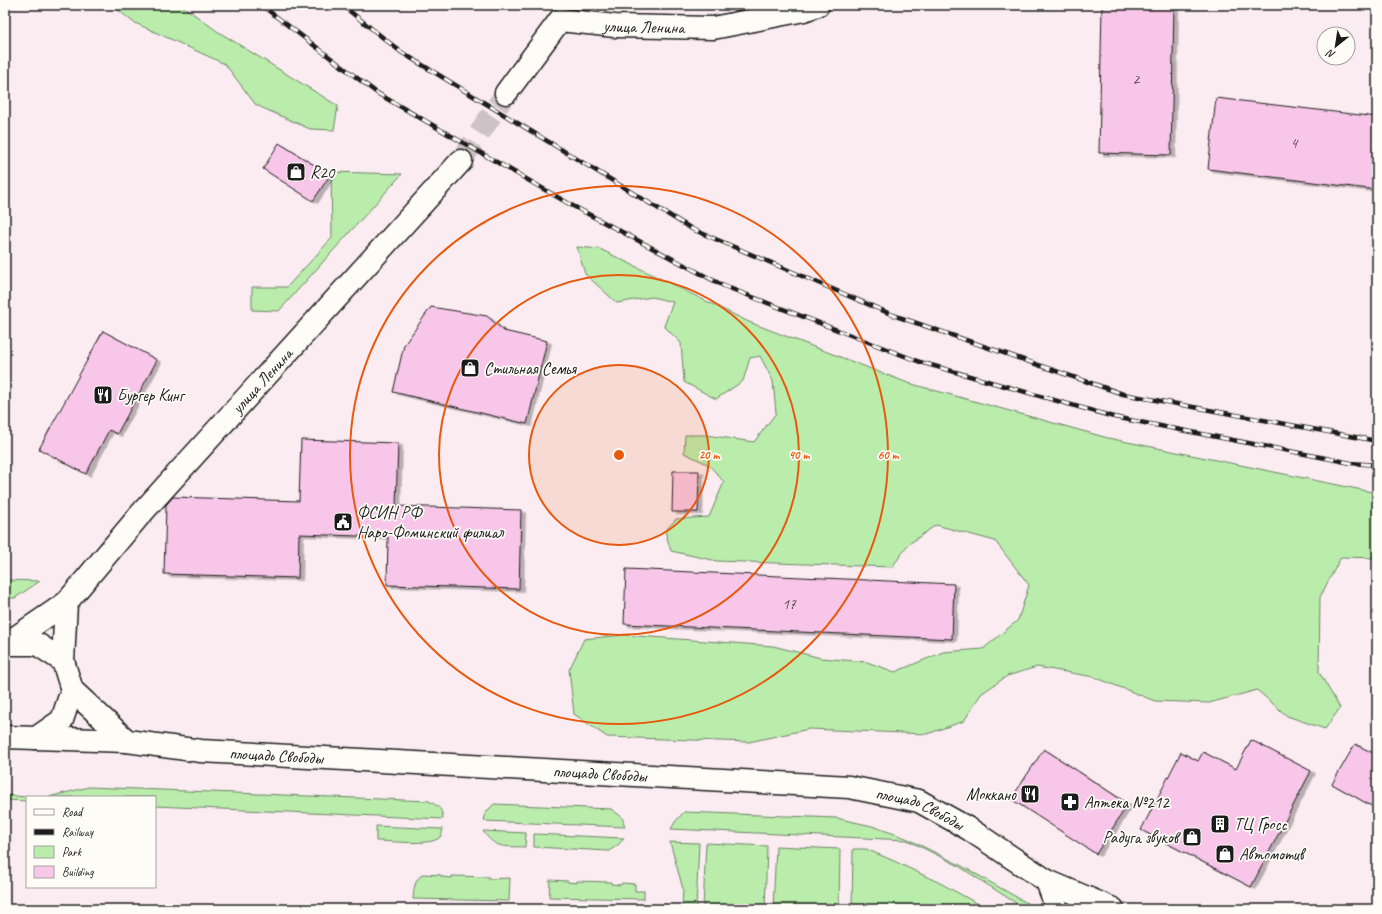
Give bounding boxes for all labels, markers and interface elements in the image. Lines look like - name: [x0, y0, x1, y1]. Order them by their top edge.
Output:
- street label: улица Ленина: [601, 15, 687, 38]
- north arrow: [1316, 26, 1356, 66]
- text: N: [1323, 46, 1337, 62]
- house number: 2: [1133, 70, 1141, 89]
- house number: 4: [1291, 134, 1299, 153]
- shop icon: R20: [285, 161, 307, 183]
- place label: R20: [310, 162, 336, 183]
- street label: улица Ленина: [227, 342, 298, 419]
- shop icon: Стильная Семья: [459, 357, 481, 379]
- place label: Стильная Семья: [484, 358, 578, 379]
- restaurant icon: Бургер Кинг: [92, 384, 114, 406]
- place label: Бургер Кинг: [117, 385, 186, 406]
- text: 20 m: [699, 447, 720, 463]
- text: 40 m: [789, 447, 810, 463]
- text: 60 m: [878, 447, 900, 463]
- centre of rings: [612, 448, 626, 462]
- place label: ФСИН РФ Наро-Фоминский филиал: [357, 502, 505, 543]
- public building icon: ФСИН РФ Наро-Фоминский филиал: [332, 511, 354, 533]
- house number: 17: [782, 595, 797, 614]
- street label: площадь Свободы: [229, 743, 326, 769]
- street label: площадь Свободы: [552, 761, 649, 787]
- street label: площадь Свободы: [874, 783, 969, 836]
- restaurant icon: Моккано: [1019, 783, 1041, 805]
- place label: Моккано: [966, 784, 1017, 805]
- pharmacy icon: Аптека №212: [1059, 791, 1081, 813]
- place label: Аптека №212: [1084, 792, 1170, 813]
- legend: [26, 796, 156, 888]
- text: Road: [62, 804, 84, 820]
- building icon: ТЦ Гросс: [1209, 813, 1231, 835]
- place label: ТЦ Гросс: [1234, 814, 1288, 835]
- text: Railway: [62, 824, 94, 840]
- shop icon: Радуга звуков: [1181, 826, 1203, 848]
- place label: Радуга звуков: [1103, 827, 1182, 848]
- shop icon: Автомотив: [1214, 843, 1236, 865]
- text: Park: [62, 844, 83, 860]
- place label: Автомотив: [1239, 844, 1307, 865]
- text: Building: [62, 864, 94, 880]

